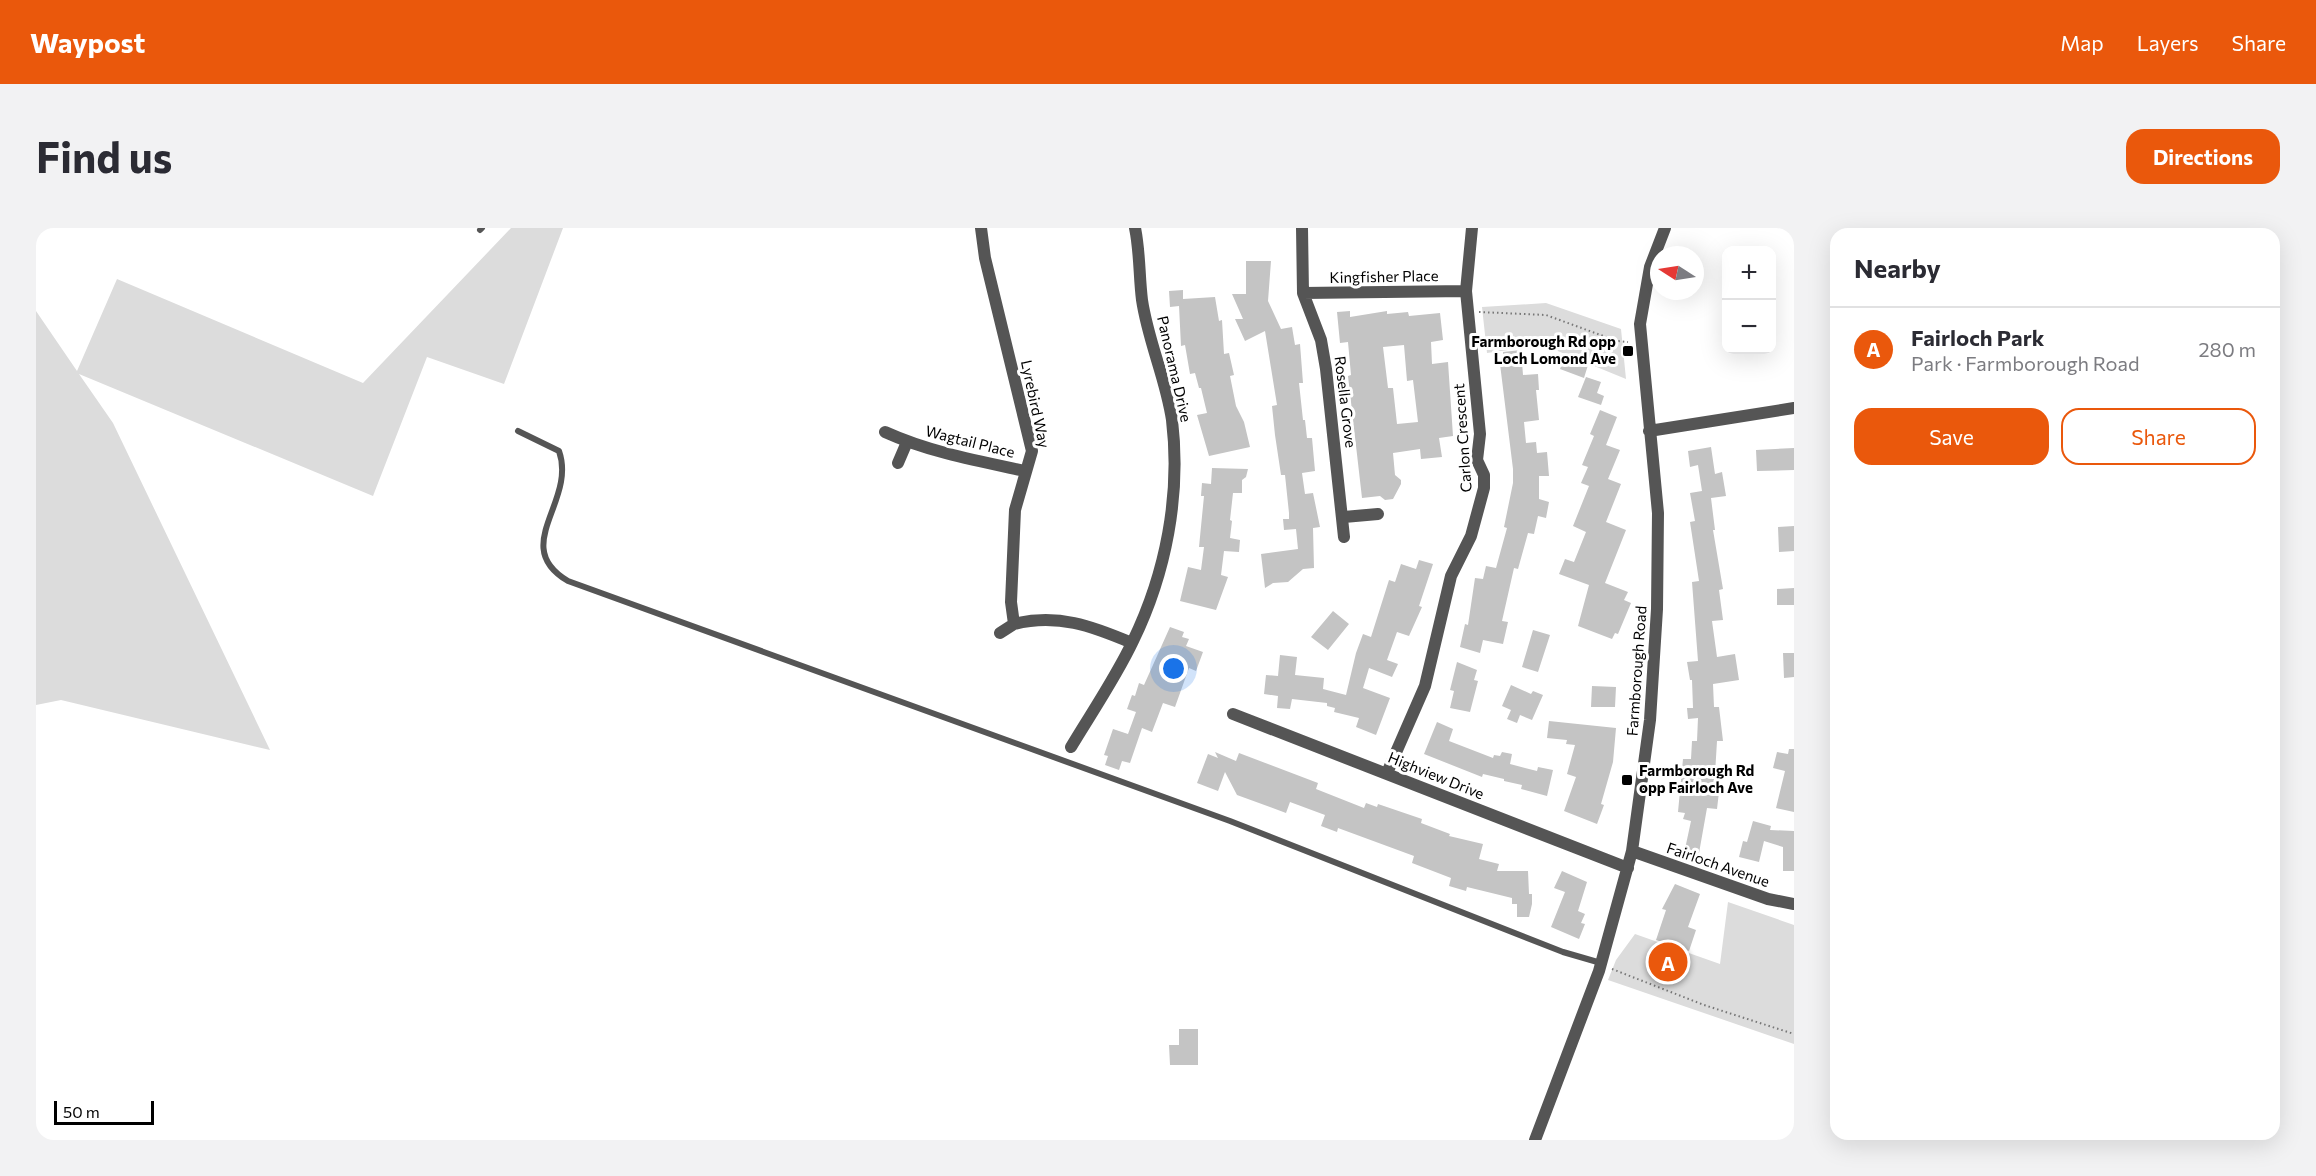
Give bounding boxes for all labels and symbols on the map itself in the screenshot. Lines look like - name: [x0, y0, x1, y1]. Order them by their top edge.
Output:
- north arrow: [1650, 246, 1704, 300]
- street label: Kingfisher Place: [1329, 266, 1439, 286]
- street label: Panorama Drive: [1154, 314, 1196, 424]
- place label: Farmborough Rd opp Loch Lomond Ave: [1471, 332, 1616, 367]
- marker: Farmborough Rd opp Loch Lomond Ave: [1621, 344, 1635, 358]
- street label: Rosella Grove: [1331, 355, 1361, 449]
- street label: Lyrebird Way: [1018, 358, 1054, 450]
- street label: Carlon Crescent: [1449, 383, 1475, 493]
- street label: Wagtail Place: [924, 421, 1017, 461]
- street label: Farmborough Road: [1622, 605, 1650, 737]
- your location: [1159, 654, 1188, 683]
- street label: Highview Drive: [1386, 748, 1487, 803]
- place label: Farmborough Rd opp Fairloch Ave: [1639, 761, 1754, 796]
- marker: Farmborough Rd opp Fairloch Ave: [1620, 773, 1634, 787]
- street label: Fairloch Avenue: [1664, 838, 1772, 890]
- pin: A: [1648, 940, 1688, 984]
- scale bar: [54, 1098, 154, 1126]

